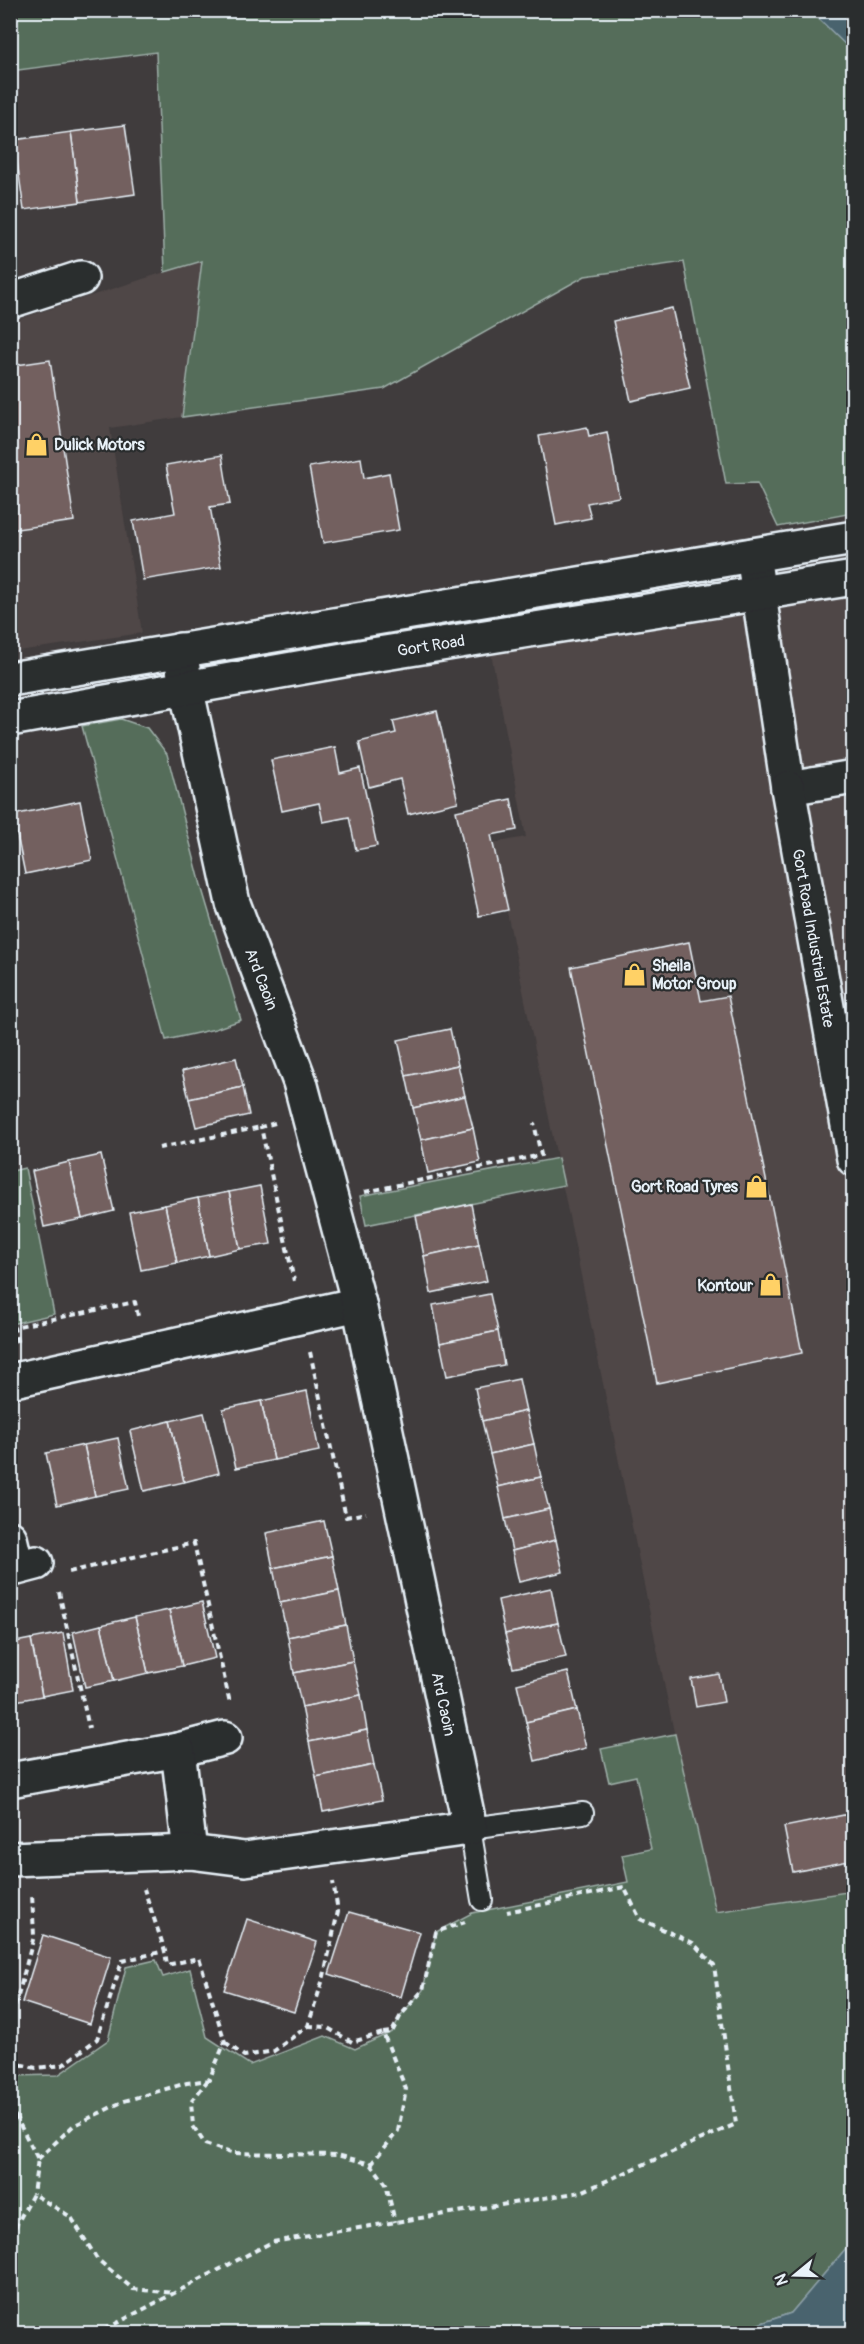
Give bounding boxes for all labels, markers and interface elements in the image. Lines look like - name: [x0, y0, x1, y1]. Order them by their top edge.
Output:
- shop icon: Dulick Motors: [23, 431, 49, 457]
- place label: Dulick Motors: [54, 435, 146, 455]
- street label: Gort Road: [396, 631, 466, 661]
- street label: Gort Road Industrial Estate: [787, 847, 839, 1029]
- street label: Ard Caoin: [240, 946, 282, 1013]
- place label: Sheila Motor Group: [652, 956, 737, 994]
- shop icon: Sheila Motor Group: [621, 961, 647, 987]
- shop icon: Gort Road Tyres: [743, 1173, 769, 1199]
- place label: Gort Road Tyres: [631, 1177, 739, 1197]
- shop icon: Kontour: [758, 1272, 784, 1298]
- place label: Kontour: [697, 1276, 753, 1296]
- street label: Ard Caoin: [427, 1670, 460, 1738]
- north arrow: [765, 2245, 825, 2305]
- text: N: [770, 2271, 793, 2288]

